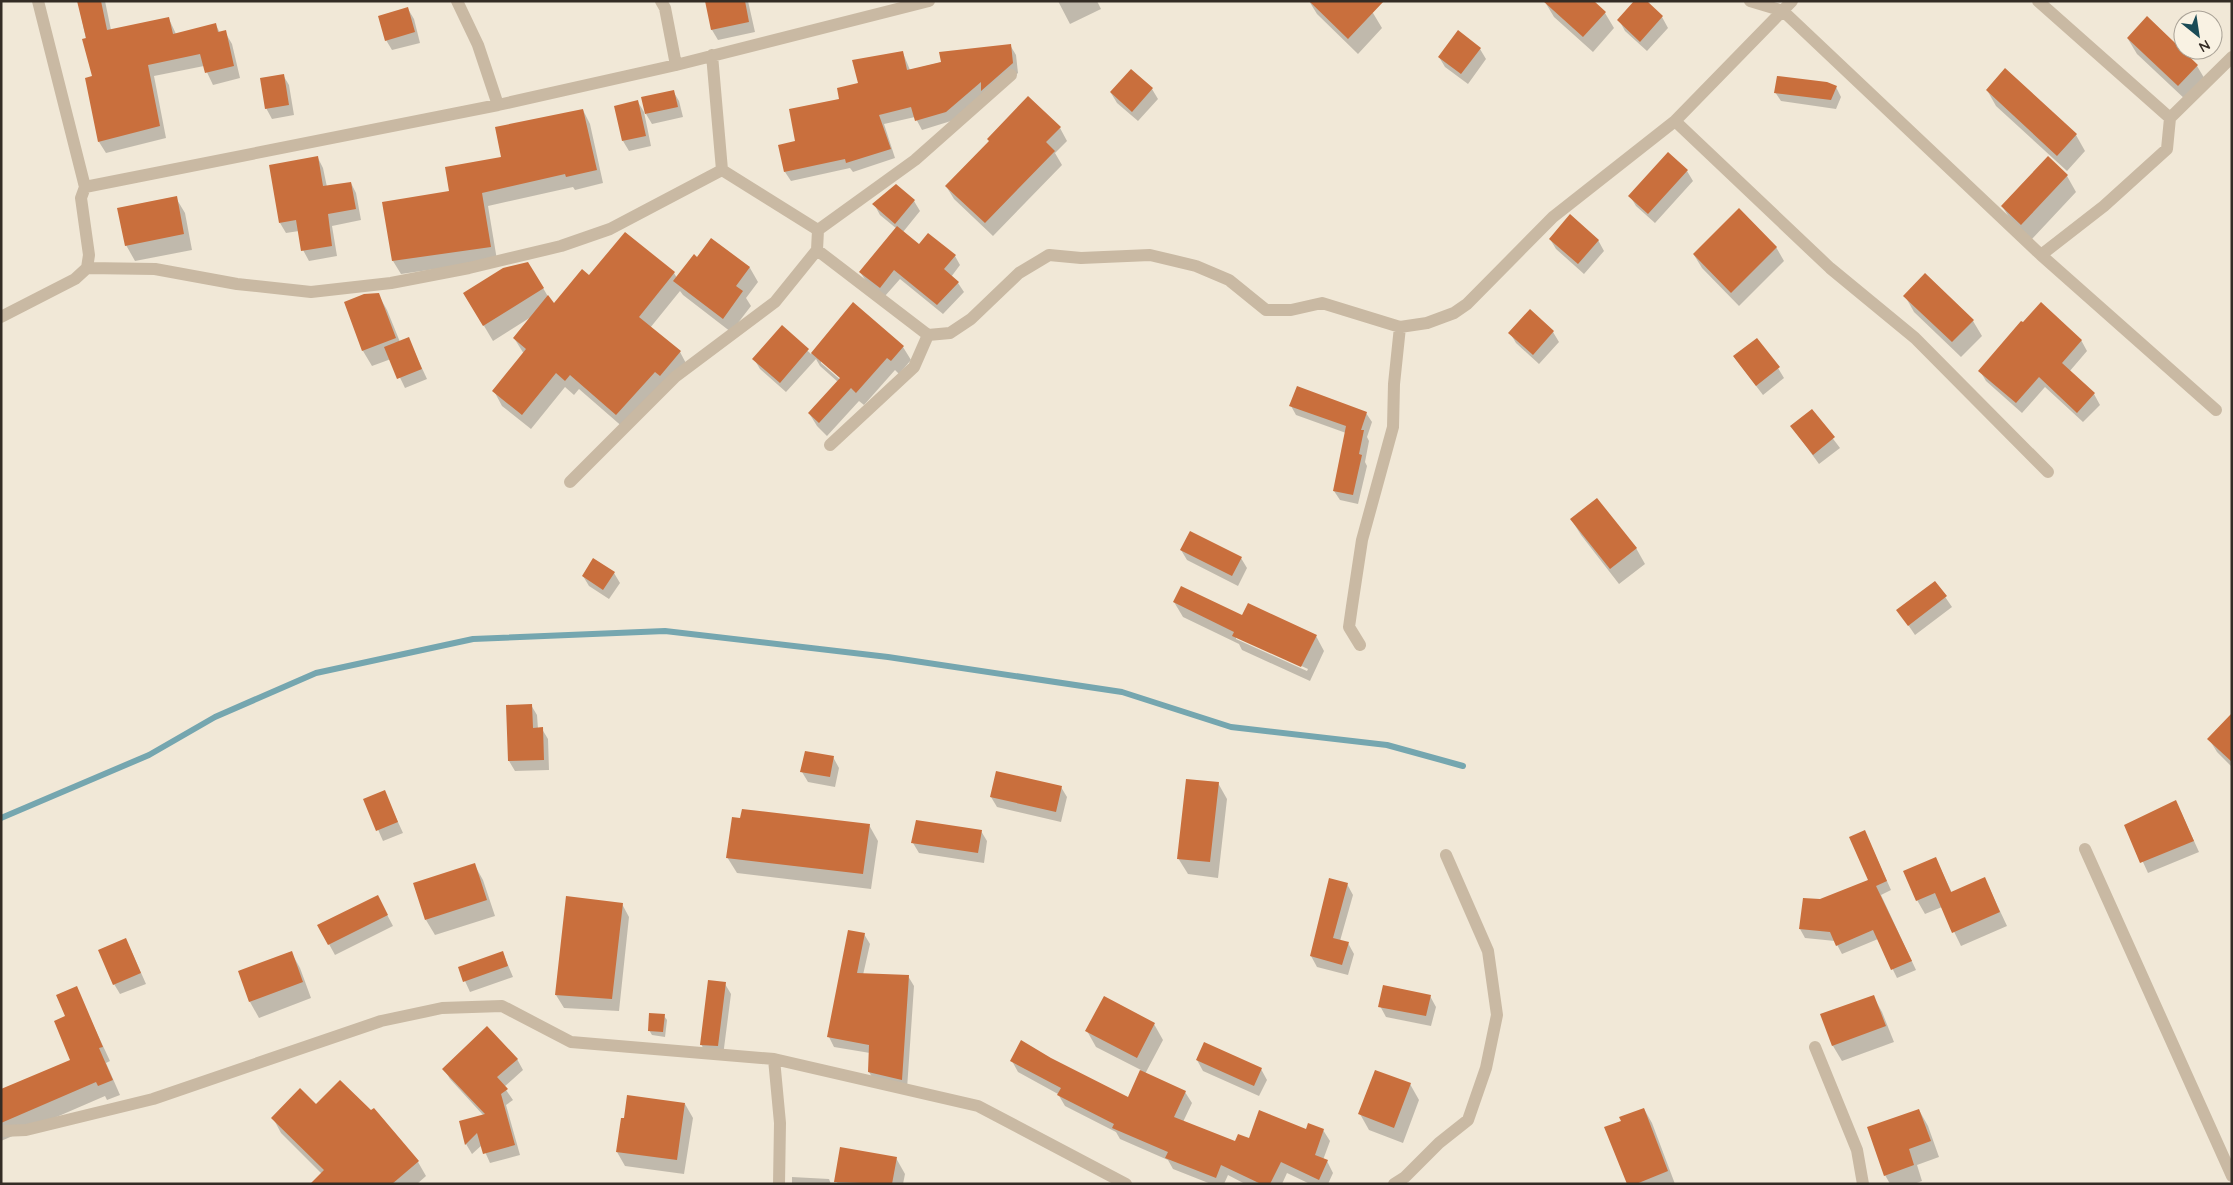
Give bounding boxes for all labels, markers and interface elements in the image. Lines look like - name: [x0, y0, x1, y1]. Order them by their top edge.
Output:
- north arrow: [2173, 10, 2223, 60]
- text: N: [2196, 36, 2213, 57]

